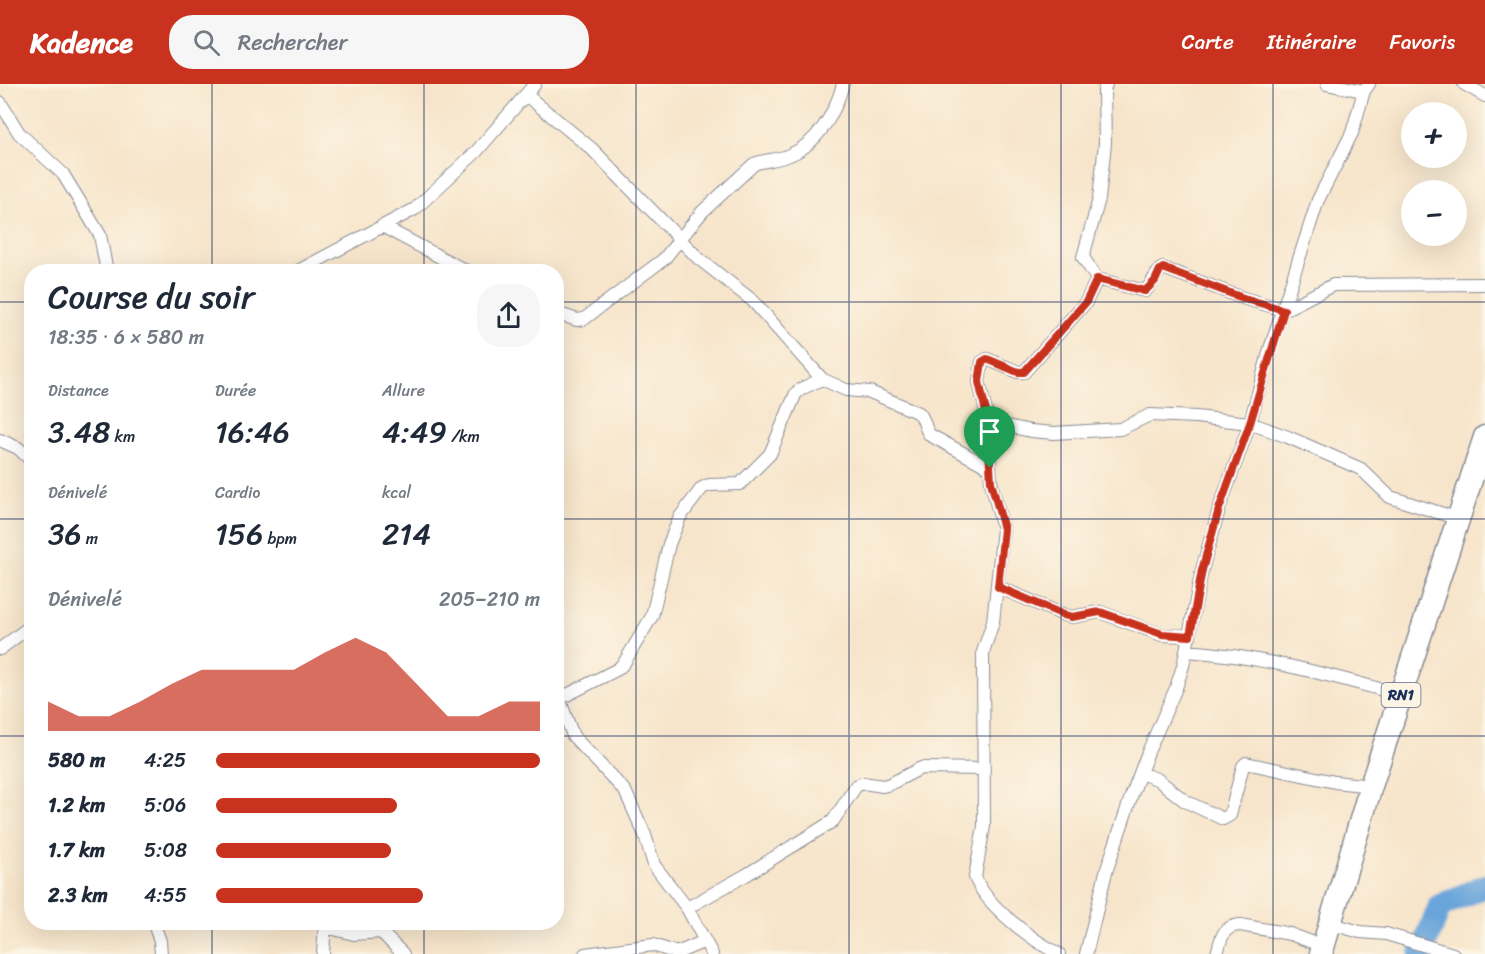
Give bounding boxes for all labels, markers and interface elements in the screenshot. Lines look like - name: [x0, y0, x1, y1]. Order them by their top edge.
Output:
- search box: [169, 15, 589, 69]
- text: Kadence: [30, 18, 133, 67]
- text: Rechercher: [238, 23, 347, 62]
- text: Carte: [1182, 23, 1234, 61]
- text: Itinéraire: [1267, 23, 1357, 61]
- text: Favoris: [1390, 23, 1455, 61]
- icon: search: [190, 26, 223, 59]
- map controls: [1401, 102, 1467, 246]
- button: +: [1401, 102, 1467, 168]
- button: −: [1401, 180, 1467, 246]
- text: Course du soir: [48, 268, 254, 326]
- button: share: [477, 284, 540, 347]
- text: 18:35 · 6 × 580 m: [48, 320, 204, 355]
- text: Distance: [48, 376, 109, 405]
- text: Durée: [215, 376, 256, 405]
- text: Allure: [382, 376, 425, 405]
- text: 3.48: [48, 405, 110, 459]
- text: 16:46: [215, 405, 290, 459]
- text: 4:49: [382, 405, 447, 459]
- pin: [964, 406, 1015, 468]
- icon: arrive: [973, 415, 1006, 448]
- text: km: [110, 422, 135, 451]
- text: /km: [447, 422, 480, 451]
- text: Dénivelé: [48, 478, 107, 507]
- text: Cardio: [215, 478, 260, 507]
- text: kcal: [382, 478, 411, 507]
- text: 36: [48, 507, 82, 561]
- text: 156: [215, 507, 263, 561]
- text: 214: [382, 507, 431, 561]
- text: m: [82, 524, 98, 553]
- text: bpm: [263, 524, 297, 553]
- text: Dénivelé: [48, 582, 122, 617]
- text: 205–210 m: [439, 582, 540, 617]
- road number: RN1: [1382, 683, 1420, 707]
- text: 580 m: [48, 743, 105, 778]
- text: 4:25: [144, 743, 186, 778]
- text: 1.2 km: [48, 788, 105, 823]
- text: 5:06: [144, 788, 186, 823]
- text: 1.7 km: [48, 833, 105, 868]
- text: 5:08: [144, 833, 187, 868]
- text: 2.3 km: [48, 878, 108, 913]
- text: 4:55: [144, 878, 187, 913]

